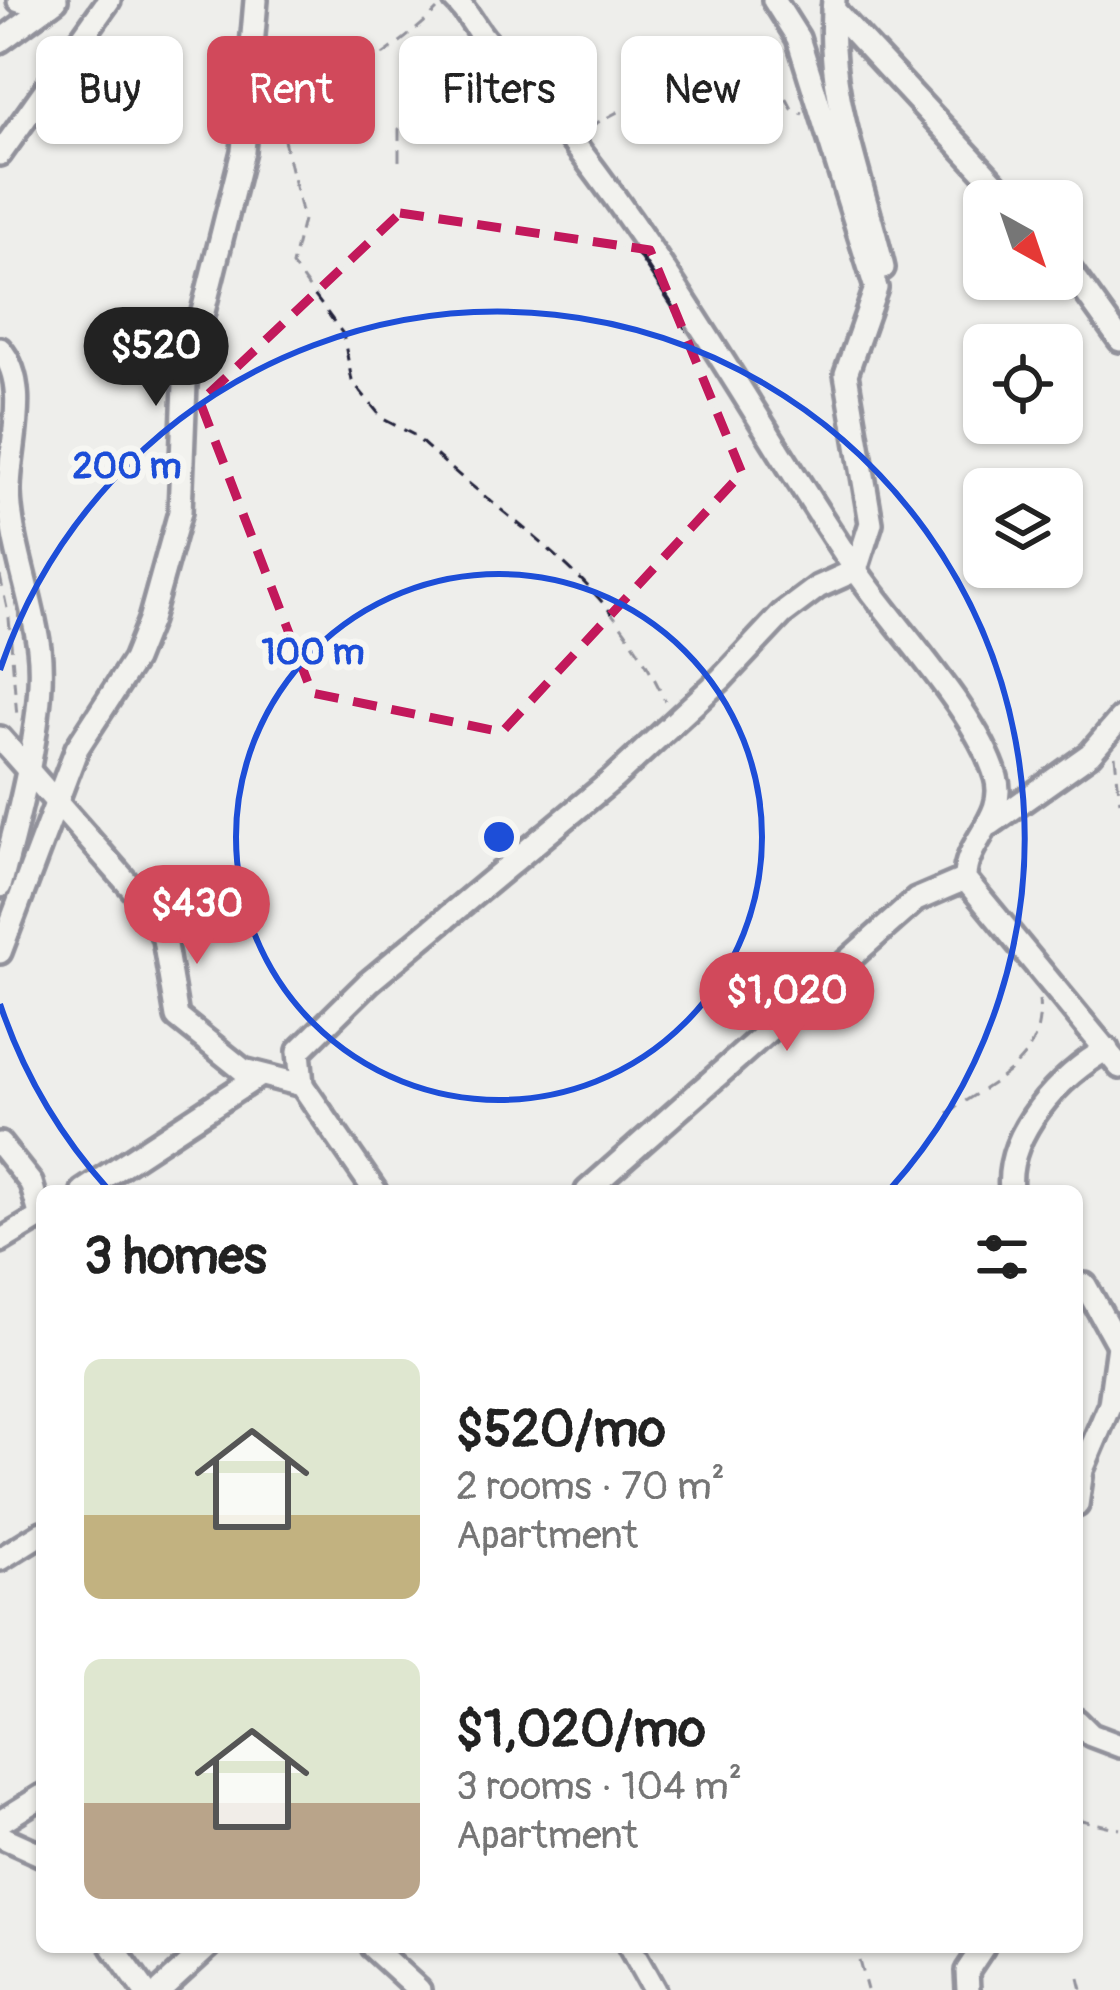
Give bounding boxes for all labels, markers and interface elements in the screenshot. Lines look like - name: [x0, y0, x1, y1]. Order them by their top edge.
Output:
- chip: Buy: [36, 36, 183, 144]
- chip: Rent: [207, 36, 375, 144]
- chip: Filters: [399, 36, 597, 144]
- chip: New: [621, 36, 783, 144]
- north arrow: [963, 180, 1083, 300]
- map controls: [963, 180, 1083, 588]
- pin: $520: [85, 307, 227, 409]
- text: $520: [111, 321, 201, 370]
- button: locate: [963, 324, 1083, 444]
- text: 200 m: [72, 444, 182, 489]
- button: layers: [963, 468, 1083, 588]
- text: 100 m: [261, 630, 365, 675]
- centre of rings: [478, 816, 520, 858]
- pin: $430: [126, 865, 268, 967]
- text: $430: [151, 879, 243, 928]
- pin: $1,020: [689, 952, 885, 1054]
- text: $1,020: [726, 966, 848, 1015]
- icon: filters: [969, 1224, 1035, 1290]
- text: 3 homes: [84, 1225, 267, 1289]
- text: $520/mo: [456, 1398, 666, 1462]
- icon: home: [180, 1407, 324, 1551]
- text: 2 rooms · 70 m²: [456, 1462, 725, 1511]
- text: Apartment: [456, 1511, 638, 1560]
- text: $1,020/mo: [456, 1698, 706, 1762]
- icon: home: [180, 1707, 324, 1851]
- text: 3 rooms · 104 m²: [456, 1762, 742, 1811]
- text: Apartment: [456, 1811, 638, 1860]

